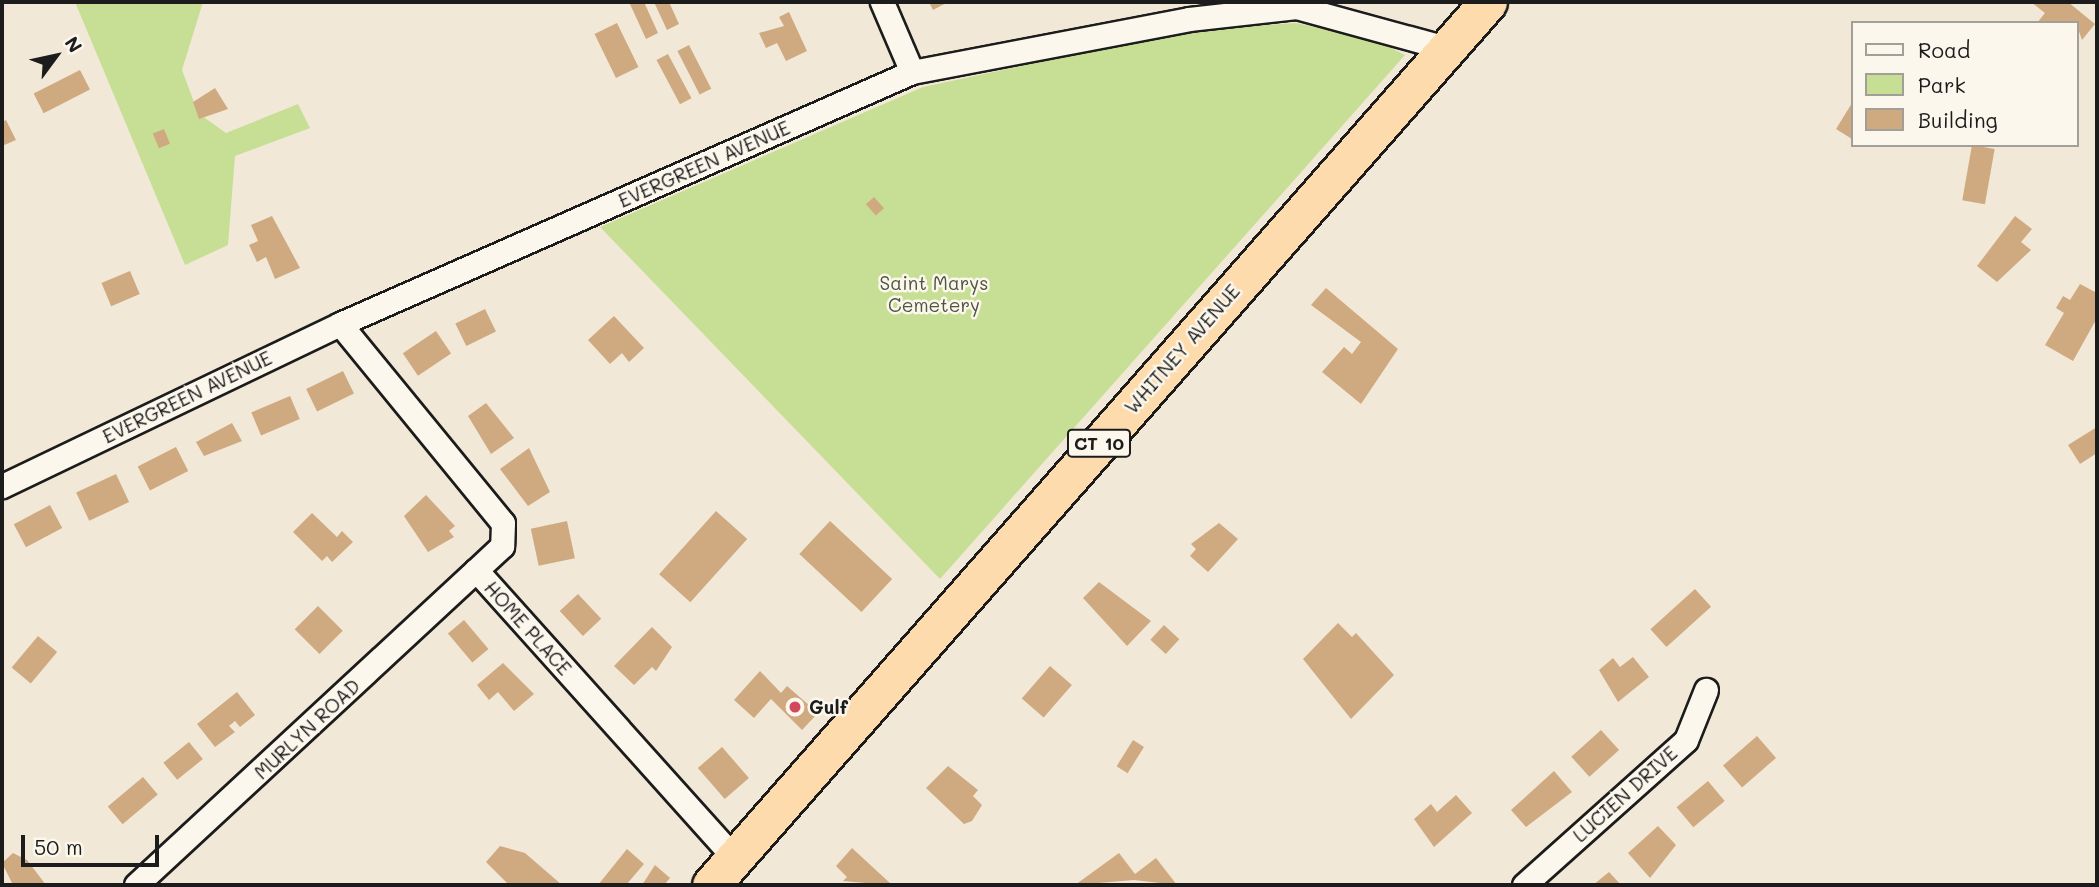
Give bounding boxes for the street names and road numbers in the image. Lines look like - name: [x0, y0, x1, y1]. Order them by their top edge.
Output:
- street label: EVERGREEN AVENUE: [615, 116, 793, 212]
- street label: WHITNEY AVENUE: [1120, 280, 1244, 418]
- street label: EVERGREEN AVENUE: [99, 346, 275, 448]
- road number: CT 10: [1066, 428, 1132, 458]
- street label: HOME PLACE: [480, 576, 576, 680]
- street label: MURLYN ROAD: [250, 674, 364, 784]
- street label: LUCIEN DRIVE: [1568, 741, 1682, 847]

